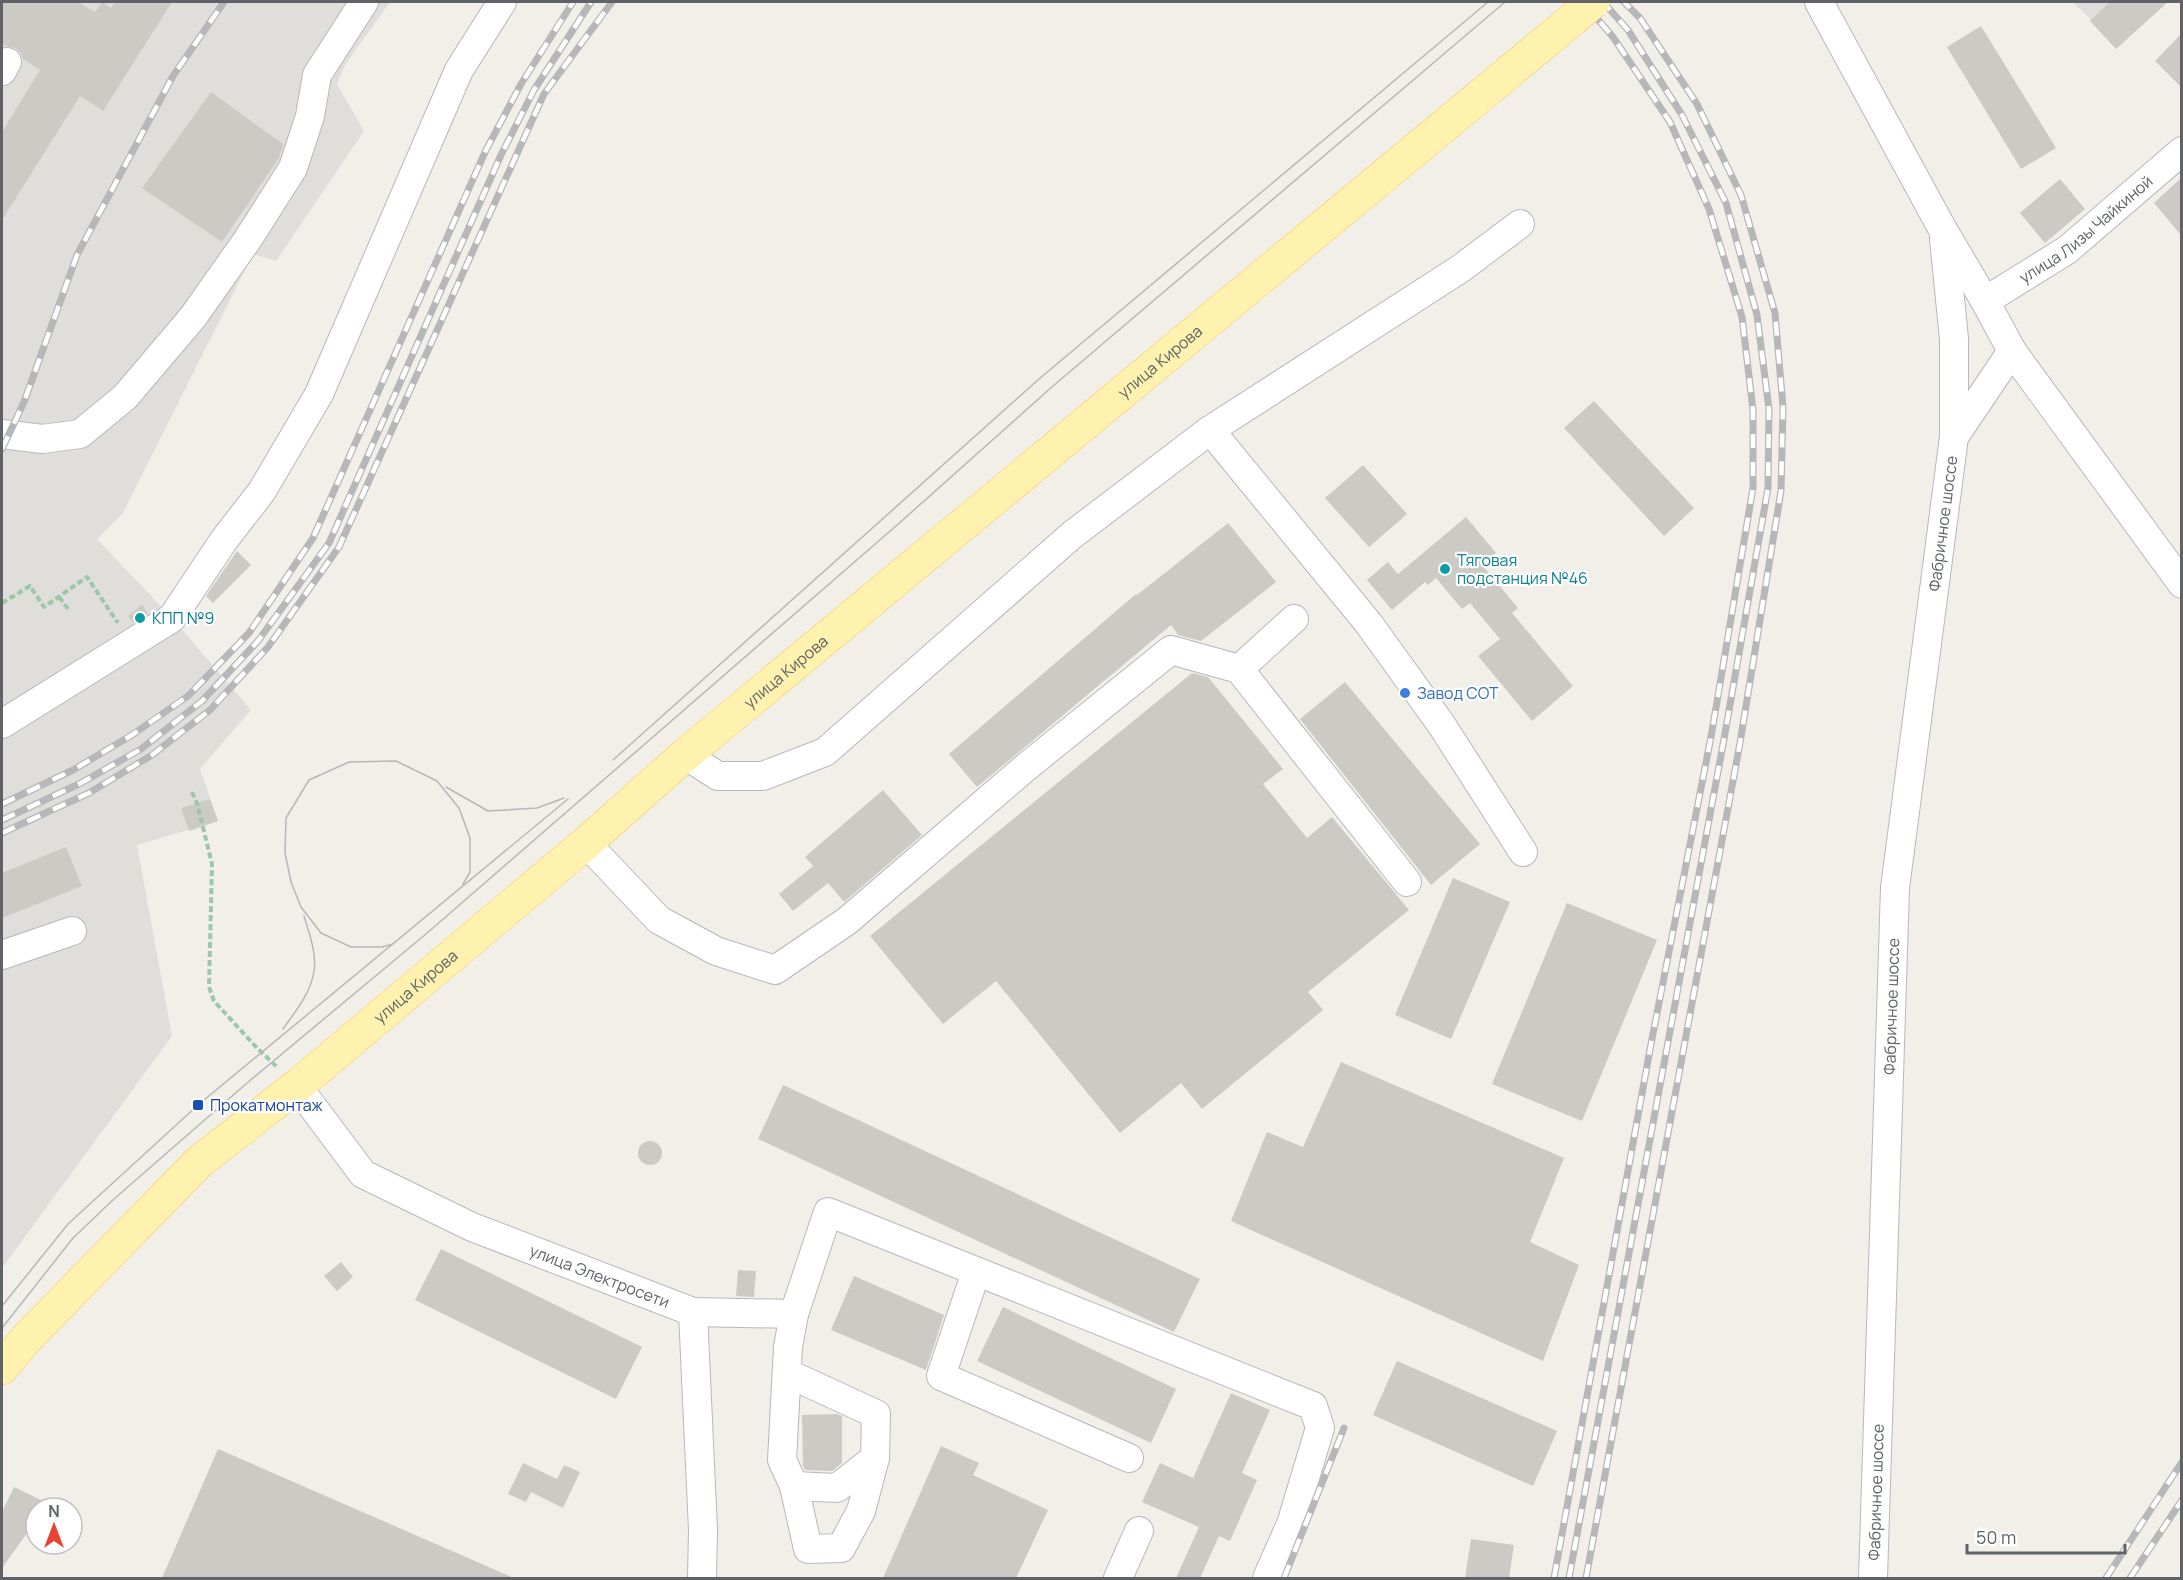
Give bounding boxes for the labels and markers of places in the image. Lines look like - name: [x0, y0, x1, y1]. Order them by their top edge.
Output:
- place label: Тяговая подстанция №46: [1457, 549, 1588, 589]
- marker: Тяговая подстанция №46: [1438, 562, 1452, 576]
- place label: КПП №9: [152, 607, 214, 629]
- marker: КПП №9: [133, 611, 147, 625]
- place label: Завод СОТ: [1417, 682, 1499, 704]
- marker: Завод СОТ: [1398, 686, 1412, 700]
- place label: Прокатмонтаж: [210, 1094, 324, 1116]
- marker: Прокатмонтаж: [191, 1098, 205, 1112]

